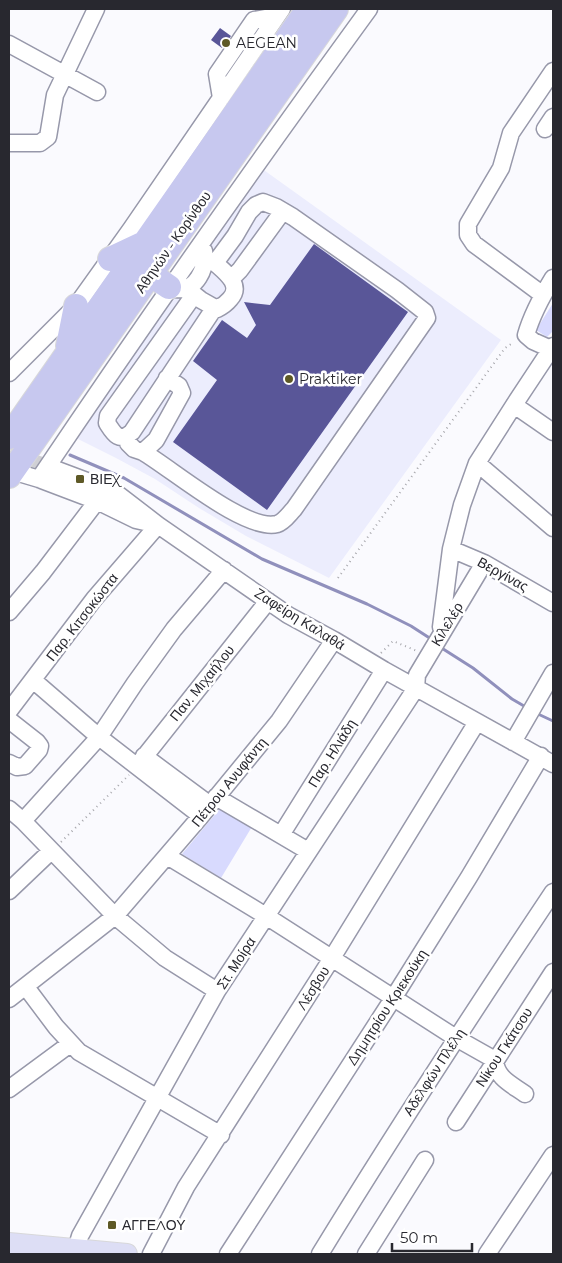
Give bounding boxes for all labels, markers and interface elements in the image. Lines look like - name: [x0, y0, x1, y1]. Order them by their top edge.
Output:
- place label: AEGEAN: [236, 34, 297, 52]
- marker: AEGEAN: [220, 37, 232, 49]
- street label: Αθηνών - Κορίνθου: [131, 187, 215, 297]
- place label: Praktiker: [299, 370, 362, 388]
- marker: Praktiker: [283, 373, 295, 385]
- place label: ΒΙΕΧ: [90, 470, 123, 488]
- marker: ΒΙΕΧ: [74, 473, 86, 485]
- street label: Βεργίνας: [474, 553, 532, 595]
- street label: Παρ. Κιτσοκώστα: [42, 569, 122, 665]
- street label: Ζαφείρη Καλαθά: [251, 584, 349, 654]
- street label: Κιλελέρ: [427, 599, 467, 649]
- street label: Παν. Μιχαήλου: [166, 641, 238, 725]
- street label: Παρ. Ηλιάδη: [304, 715, 360, 791]
- street label: Πέτρου Ανυφάντη: [187, 734, 271, 830]
- street label: Στ. Μοίρα: [212, 933, 260, 993]
- street label: Δημητρίου Κριεκούκη: [343, 946, 431, 1068]
- street label: Λέσβου: [293, 963, 333, 1013]
- street label: Νίκου Γκάτσου: [472, 1004, 536, 1090]
- street label: Αδελφών Πλέλη: [399, 1025, 469, 1119]
- place label: ΑΓΓΕΛΟΥ: [122, 1216, 186, 1234]
- marker: ΑΓΓΕΛΟΥ: [106, 1219, 118, 1231]
- scale bar: [392, 1220, 472, 1252]
- text: 50 m: [400, 1228, 438, 1247]

